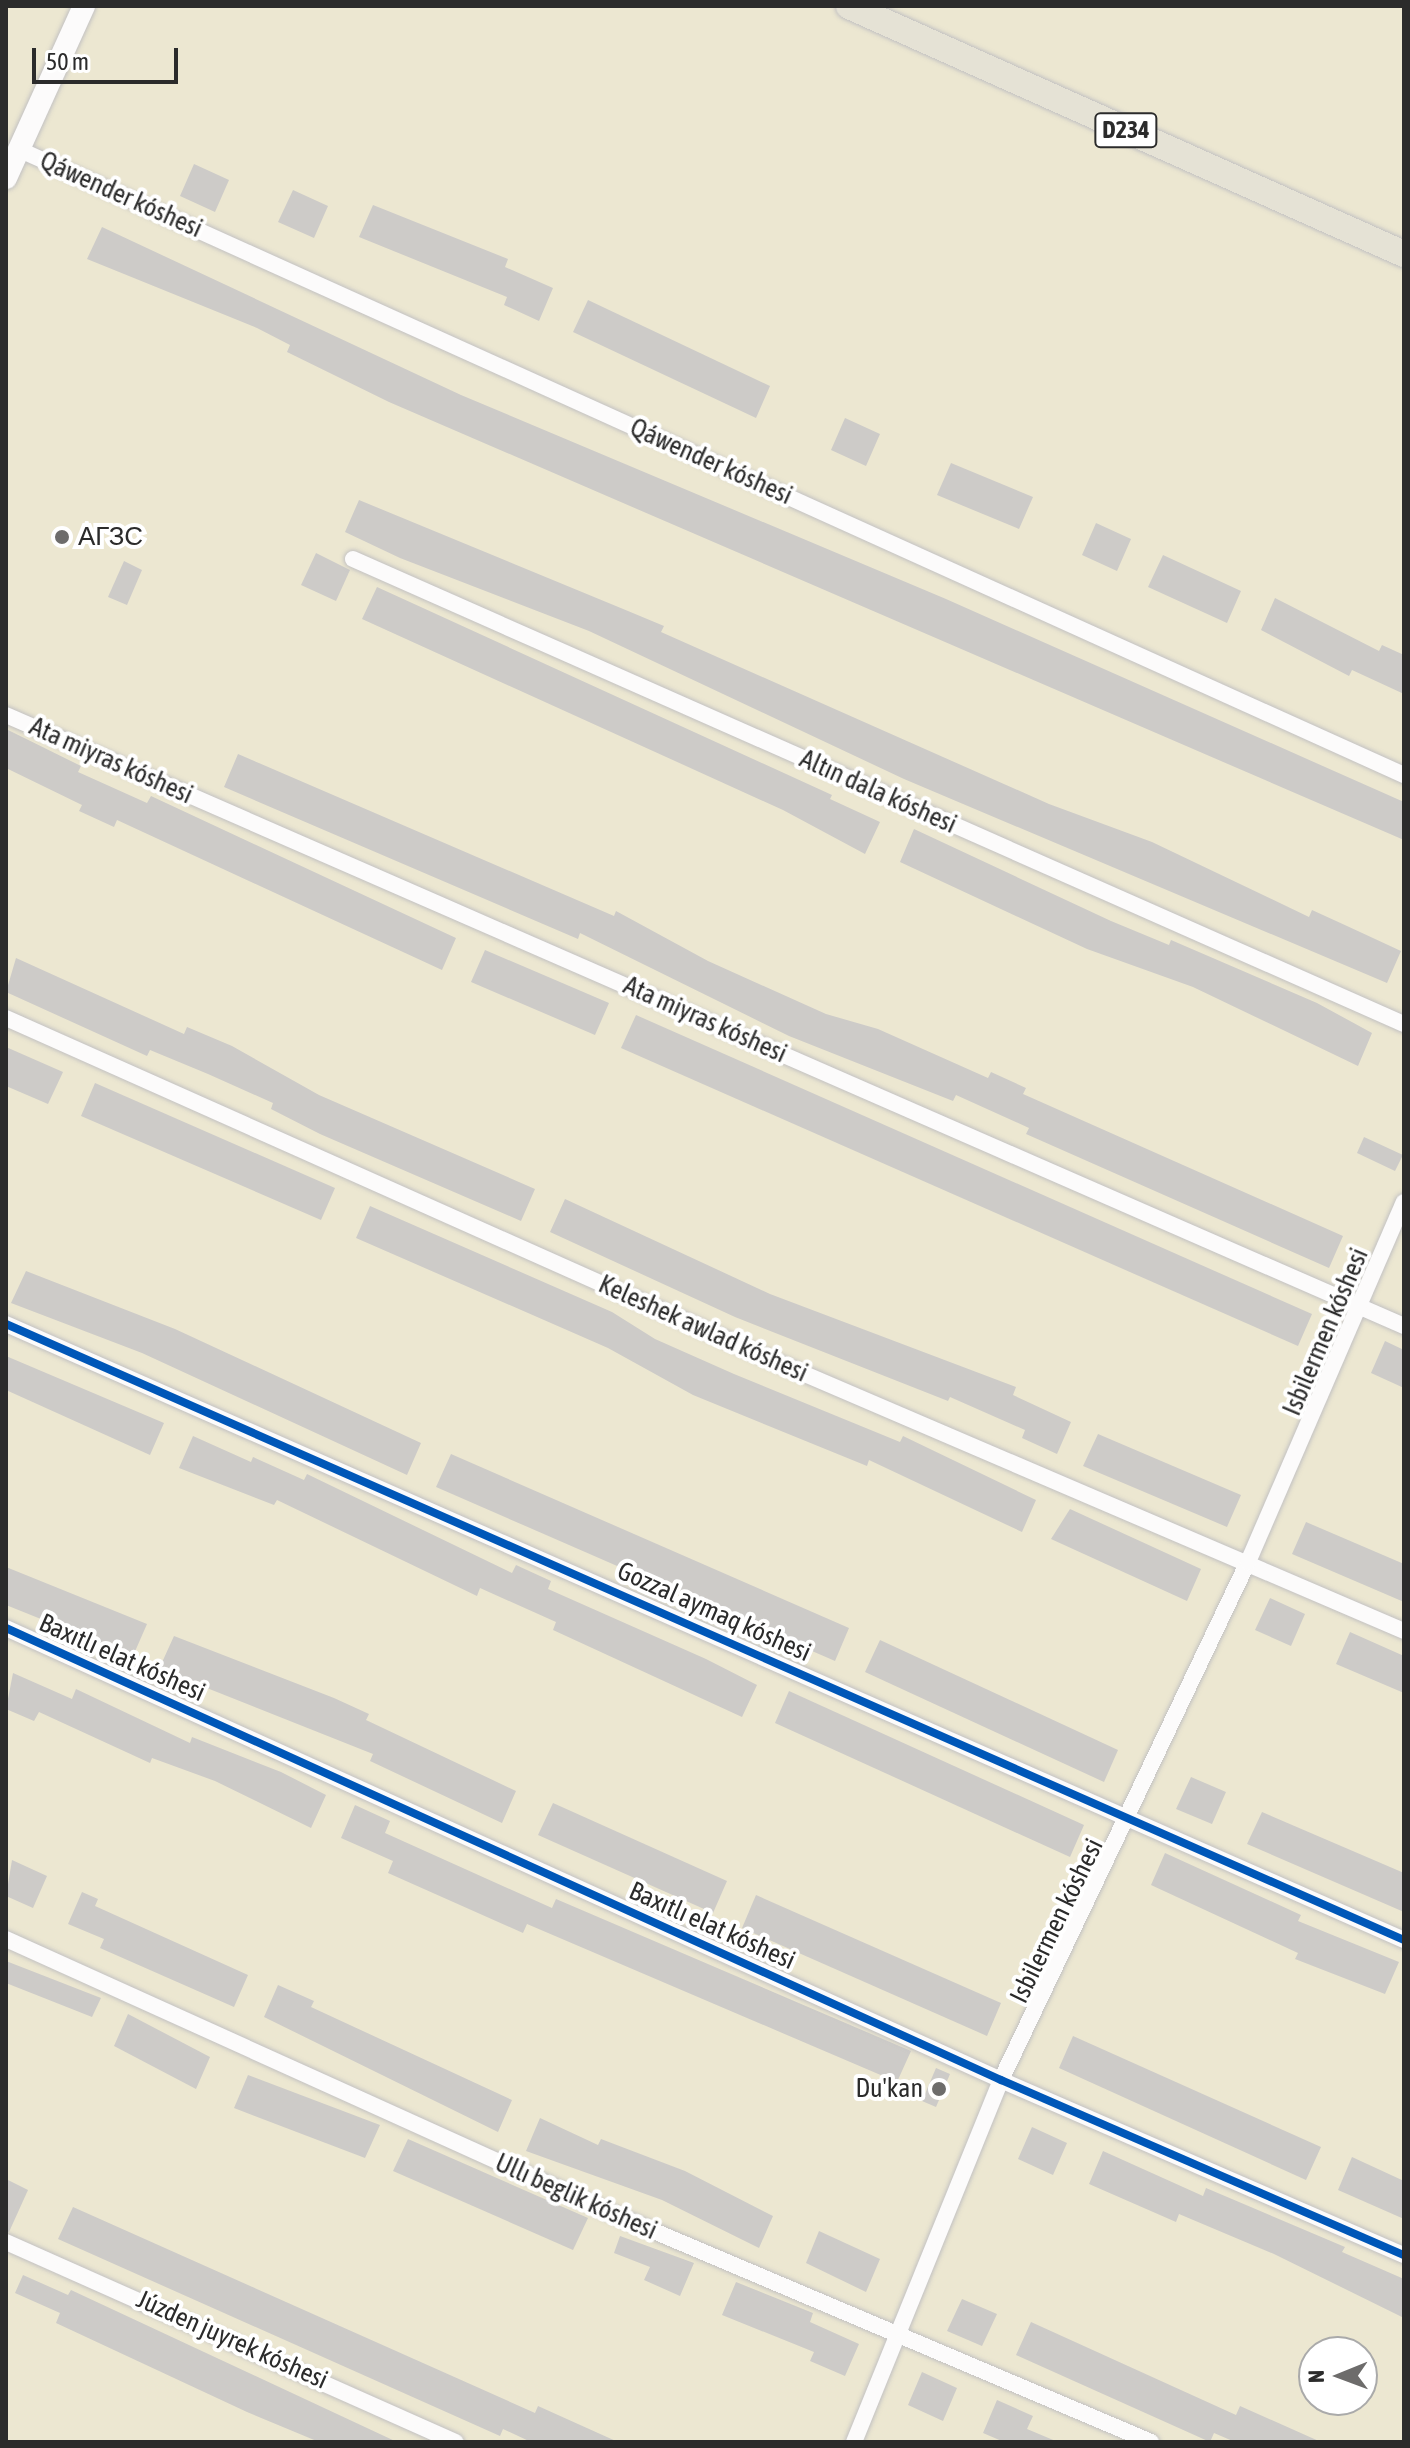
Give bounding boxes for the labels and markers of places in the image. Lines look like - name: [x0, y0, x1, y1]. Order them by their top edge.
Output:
- place label: АГЗС: [78, 521, 143, 553]
- marker: АГЗС: [53, 528, 71, 546]
- place label: Du'kan: [855, 2073, 923, 2105]
- marker: Du'kan: [930, 2080, 948, 2098]

